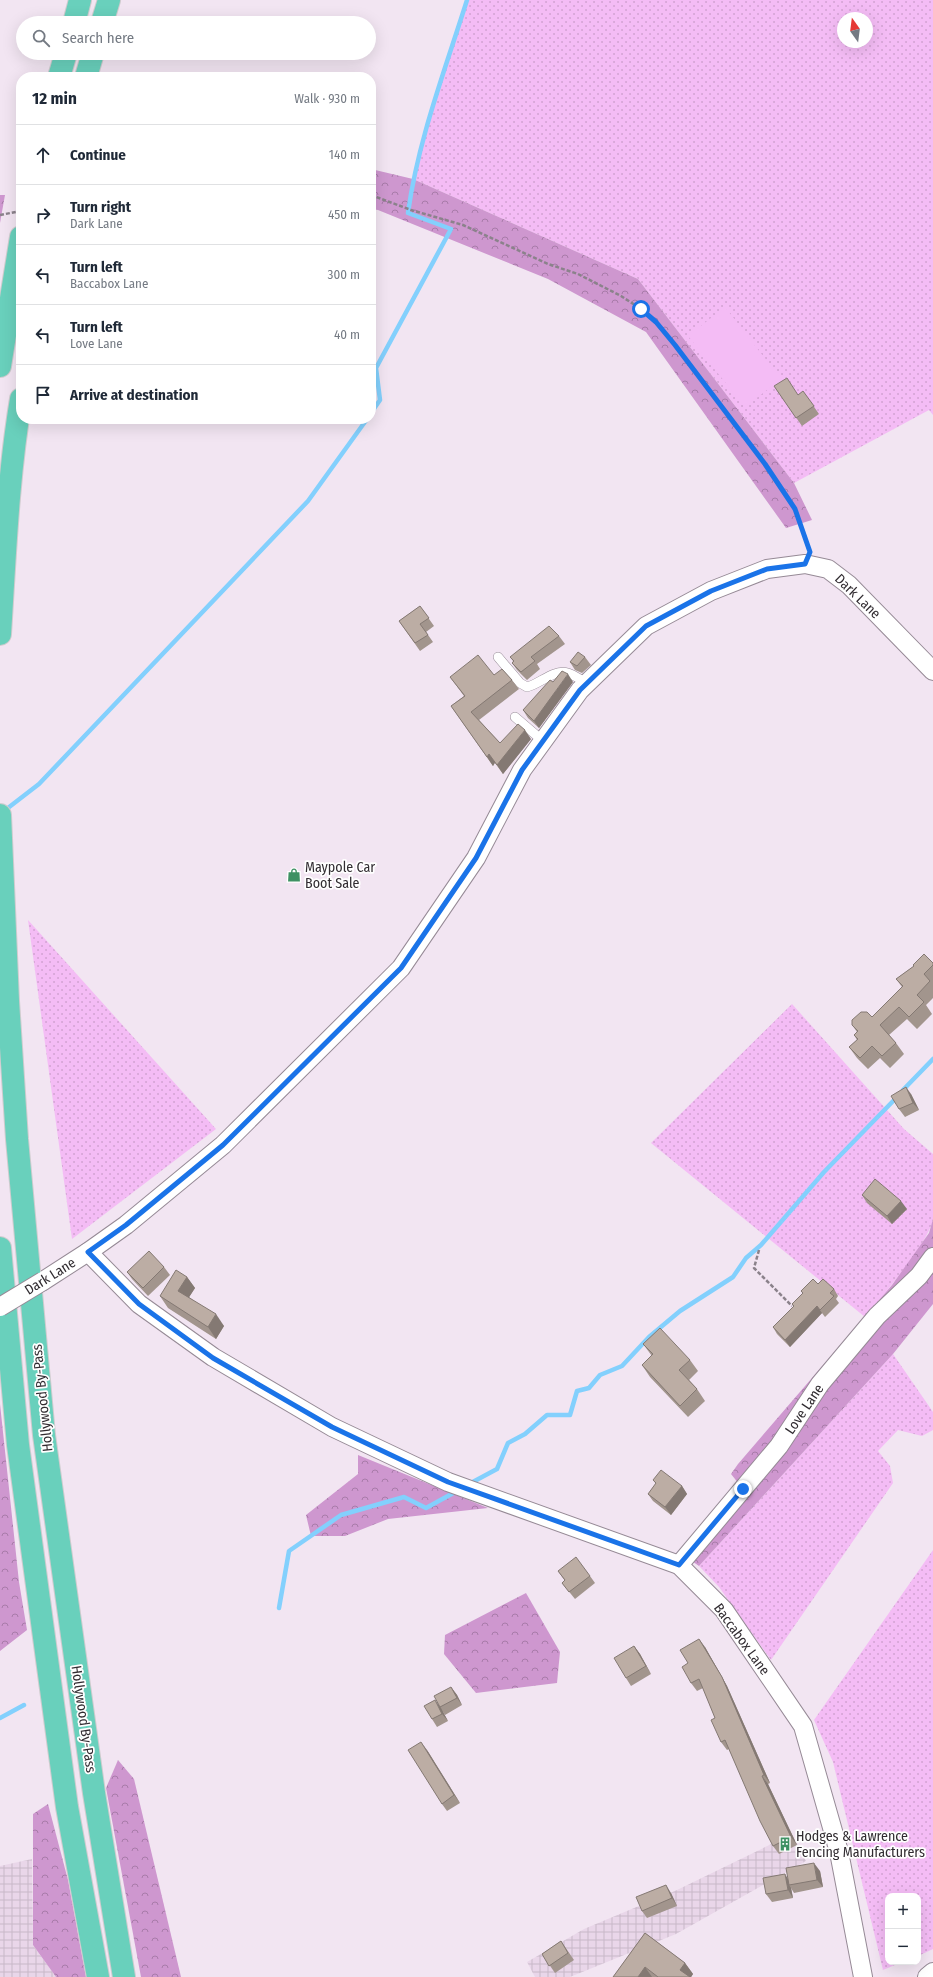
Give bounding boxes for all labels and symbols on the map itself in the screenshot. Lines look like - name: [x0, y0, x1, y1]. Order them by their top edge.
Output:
- north arrow: [837, 12, 873, 48]
- route start: [632, 300, 650, 318]
- street label: Dark Lane: [831, 571, 884, 622]
- place label: Maypole Car Boot Sale: [305, 859, 375, 892]
- shop icon: Maypole Car Boot Sale: [286, 867, 302, 883]
- street label: Dark Lane: [22, 1254, 79, 1299]
- street label: Hollywood By-Pass: [28, 1343, 57, 1453]
- street label: Love Lane: [781, 1381, 827, 1438]
- route end: [734, 1480, 752, 1498]
- street label: Baccabox Lane: [710, 1600, 773, 1678]
- street label: Hollywood By-Pass: [68, 1664, 99, 1774]
- place label: Hodges & Lawrence Fencing Manufacturers: [796, 1828, 925, 1861]
- building icon: Hodges & Lawrence Fencing Manufacturers: [777, 1836, 793, 1852]

